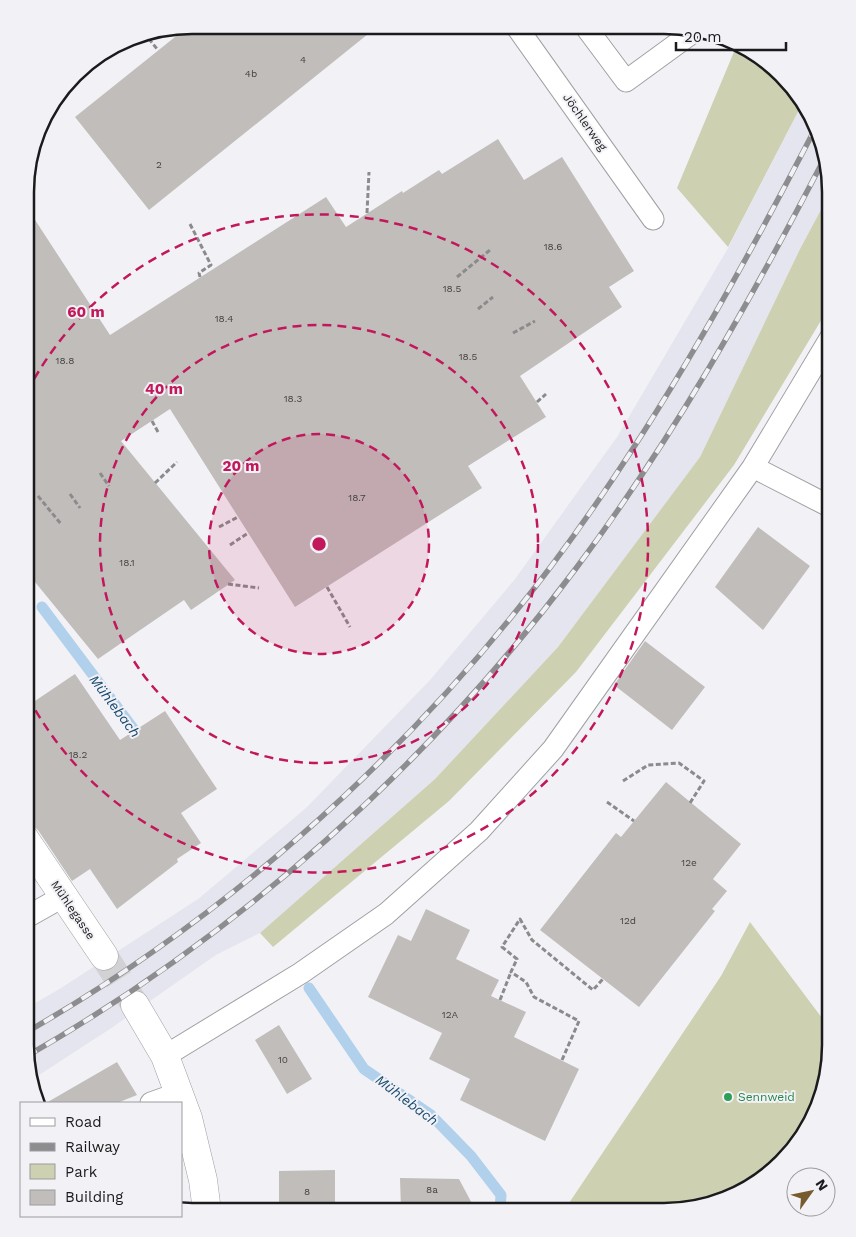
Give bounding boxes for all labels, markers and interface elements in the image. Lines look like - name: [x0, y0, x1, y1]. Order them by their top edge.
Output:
- scale bar: [676, 20, 786, 52]
- text: 20 m: [684, 28, 722, 46]
- house number: 4: [300, 54, 306, 65]
- house number: 4b: [245, 68, 257, 79]
- street label: Jöchlerweg: [560, 91, 610, 154]
- house number: 2: [156, 159, 162, 170]
- house number: 18.6: [544, 241, 562, 252]
- house number: 18.5: [443, 283, 461, 294]
- text: 60 m: [67, 303, 105, 321]
- house number: 18.4: [215, 313, 233, 324]
- house number: 18.5: [459, 351, 477, 362]
- house number: 18.8: [56, 355, 74, 366]
- text: 40 m: [145, 380, 183, 398]
- house number: 18.3: [284, 393, 302, 404]
- text: 20 m: [222, 457, 260, 475]
- house number: 18.7: [348, 492, 366, 503]
- centre of rings: [310, 535, 328, 553]
- house number: 18.1: [119, 557, 135, 568]
- water label: Mühlebach: [86, 672, 144, 740]
- house number: 18.2: [69, 749, 87, 760]
- house number: 12e: [681, 857, 697, 868]
- street label: Mühlegasse: [48, 878, 98, 942]
- house number: 12d: [620, 915, 636, 926]
- house number: 12A: [442, 1009, 459, 1020]
- house number: 10: [278, 1054, 288, 1065]
- water label: Mühlebach: [373, 1071, 441, 1129]
- place label: Sennweid: [738, 1090, 795, 1104]
- marker: Sennweid: [722, 1091, 734, 1103]
- legend: [20, 1102, 182, 1217]
- text: Road: [65, 1113, 102, 1131]
- text: Railway: [65, 1138, 120, 1156]
- text: Park: [65, 1163, 98, 1181]
- north arrow: [786, 1167, 836, 1217]
- text: N: [812, 1176, 831, 1194]
- house number: 8a: [426, 1184, 438, 1195]
- house number: 8: [304, 1186, 310, 1197]
- text: Building: [65, 1188, 123, 1206]

